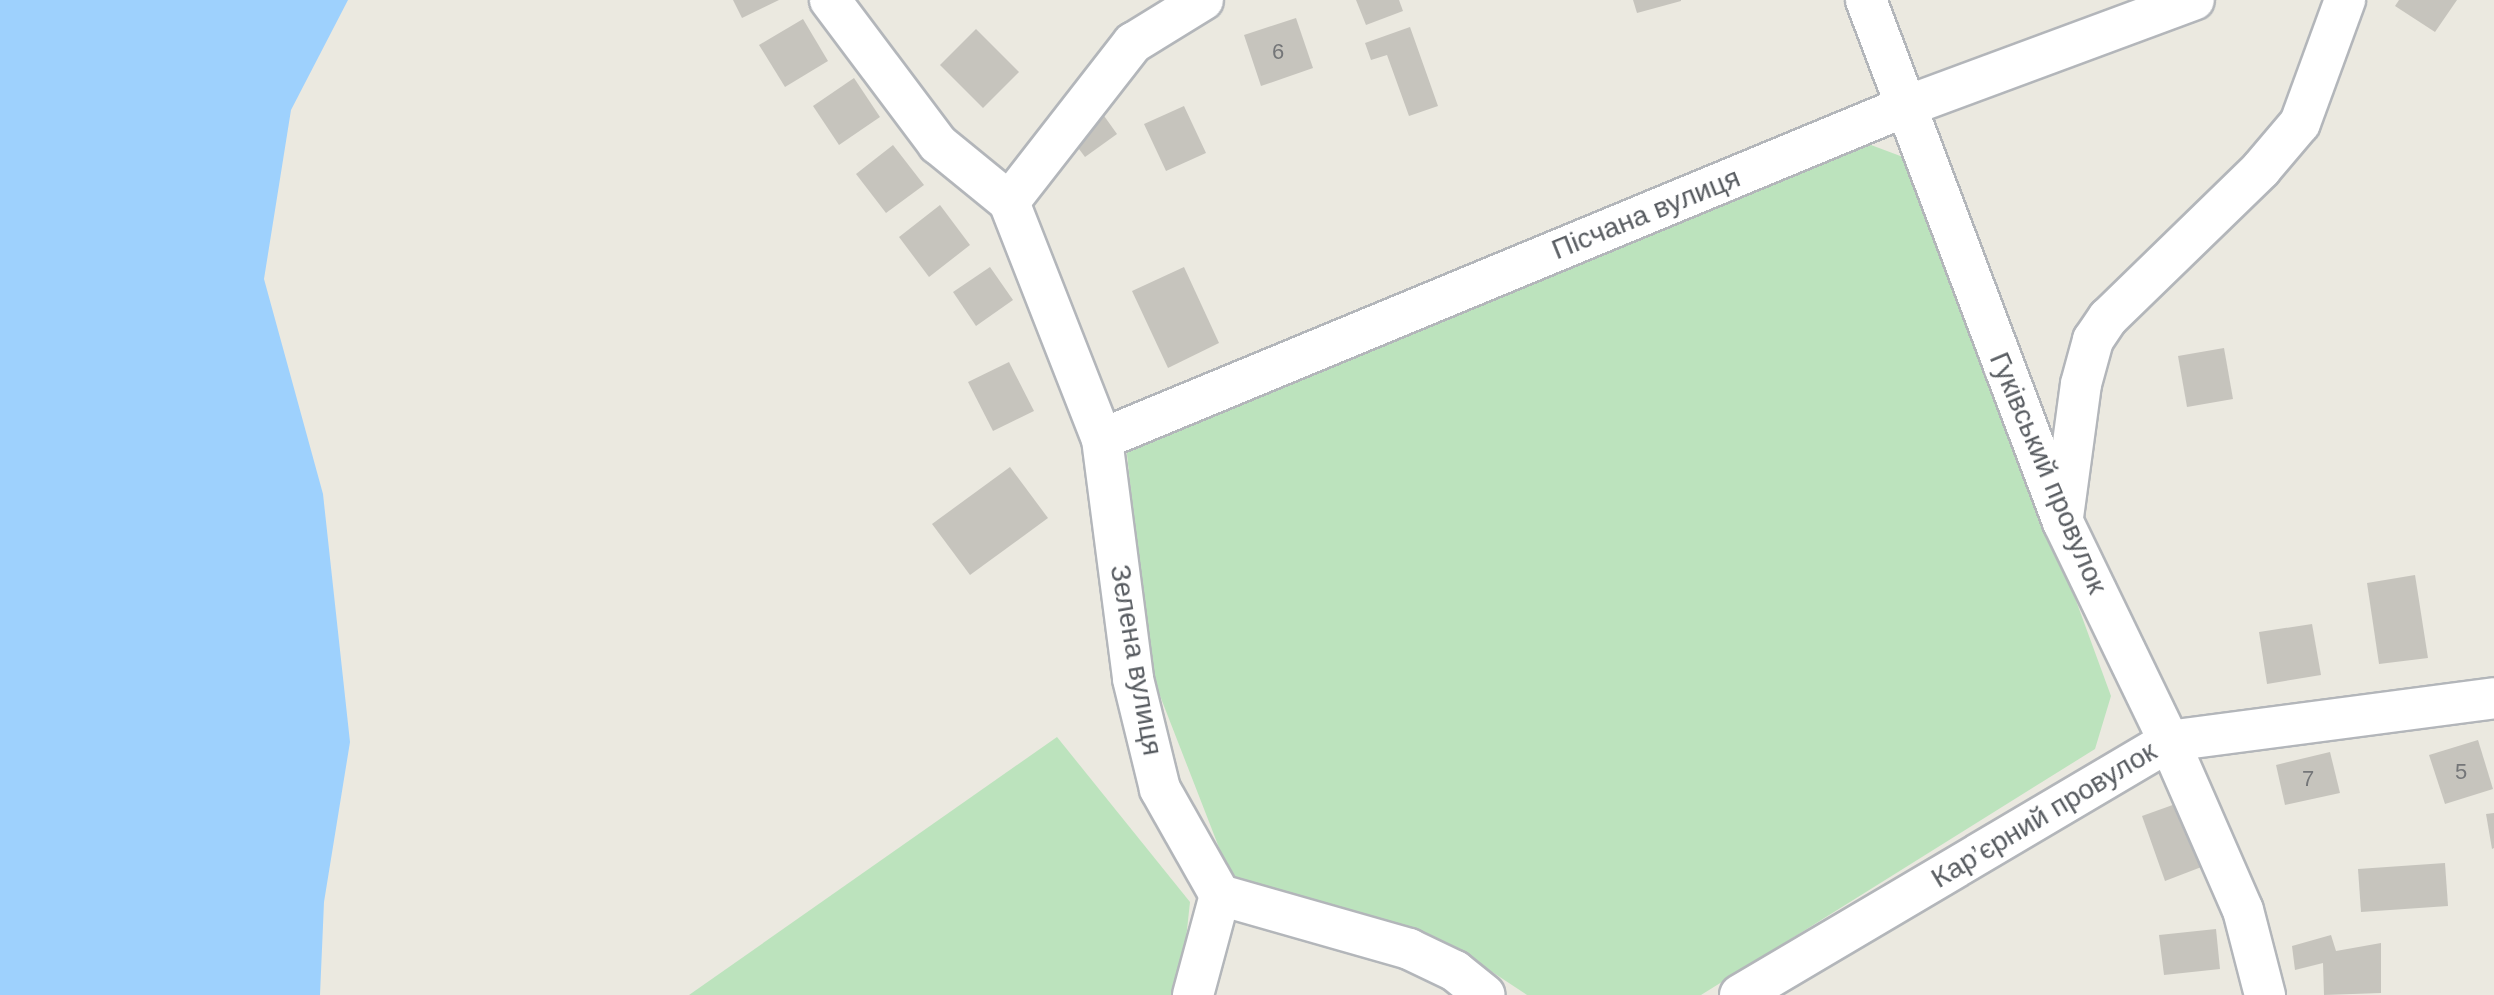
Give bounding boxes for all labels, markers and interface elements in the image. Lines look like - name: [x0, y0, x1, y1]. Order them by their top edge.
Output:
- house number: 6: [1272, 39, 1284, 65]
- street label: Пісчана вулиця: [1547, 161, 1745, 267]
- street label: Гуківський провулок: [1982, 347, 2114, 599]
- street label: Зелена вулиця: [1103, 562, 1169, 758]
- street label: Кар’єрний провулок: [1925, 735, 2163, 895]
- house number: 5: [2455, 759, 2467, 785]
- house number: 7: [2302, 766, 2314, 792]

